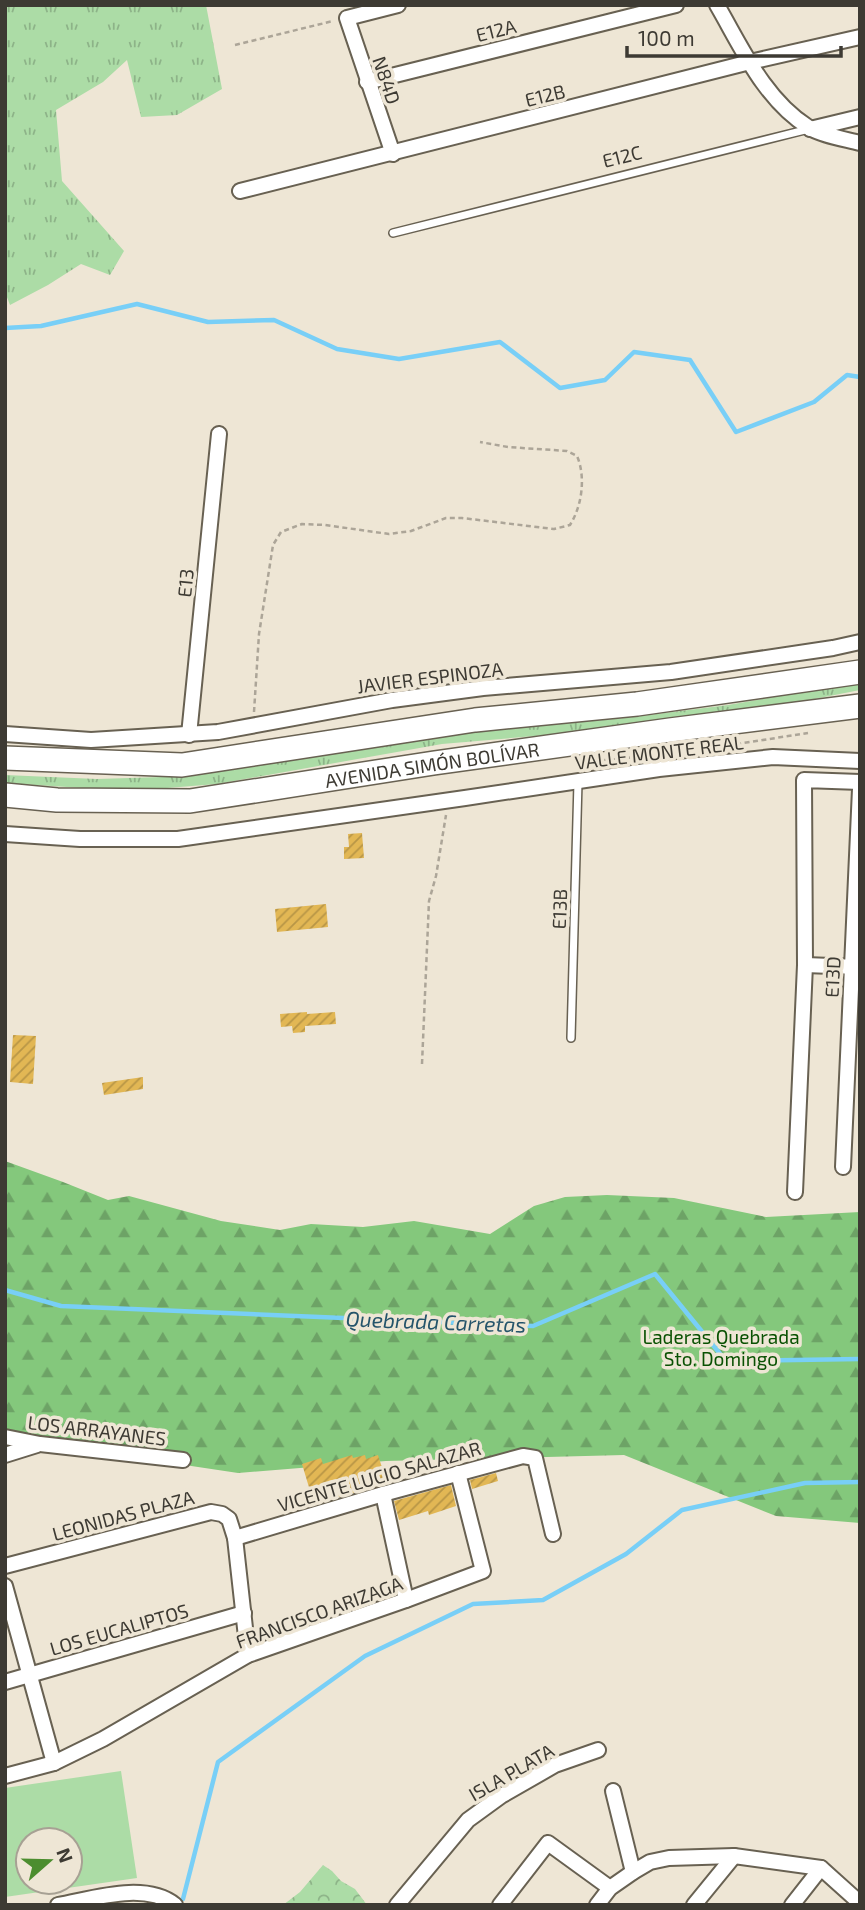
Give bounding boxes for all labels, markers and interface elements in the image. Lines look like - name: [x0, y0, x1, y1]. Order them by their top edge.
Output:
- street label: E12A: [473, 14, 519, 46]
- scale bar: [627, 14, 840, 58]
- text: 100 m: [638, 25, 695, 50]
- street label: N84D: [368, 53, 406, 107]
- street label: E12B: [522, 79, 568, 111]
- street label: E12C: [600, 140, 644, 172]
- street label: E13: [172, 567, 198, 599]
- street label: JAVIER ESPINOZA: [356, 657, 504, 697]
- street label: VALLE MONTE REAL: [573, 730, 745, 774]
- street label: AVENIDA SIMÓN BOLÍVAR: [323, 737, 541, 791]
- street label: E13B: [547, 888, 571, 930]
- street label: E13D: [819, 956, 845, 998]
- water label: Quebrada Carretas: [345, 1305, 527, 1338]
- park label: Laderas Quebrada Sto. Domingo: [642, 1325, 800, 1370]
- street label: LOS ARRAYANES: [27, 1410, 167, 1450]
- street label: VICENTE LUCIO SALAZAR: [275, 1436, 483, 1516]
- street label: LEONIDAS PLAZA: [50, 1485, 197, 1545]
- street label: FRANCISCO ARIZAGA: [233, 1571, 406, 1653]
- street label: LOS EUCALIPTOS: [47, 1598, 191, 1660]
- street label: ISLA PLATA: [464, 1738, 558, 1806]
- north arrow: [14, 1826, 84, 1896]
- text: N: [52, 1845, 79, 1865]

